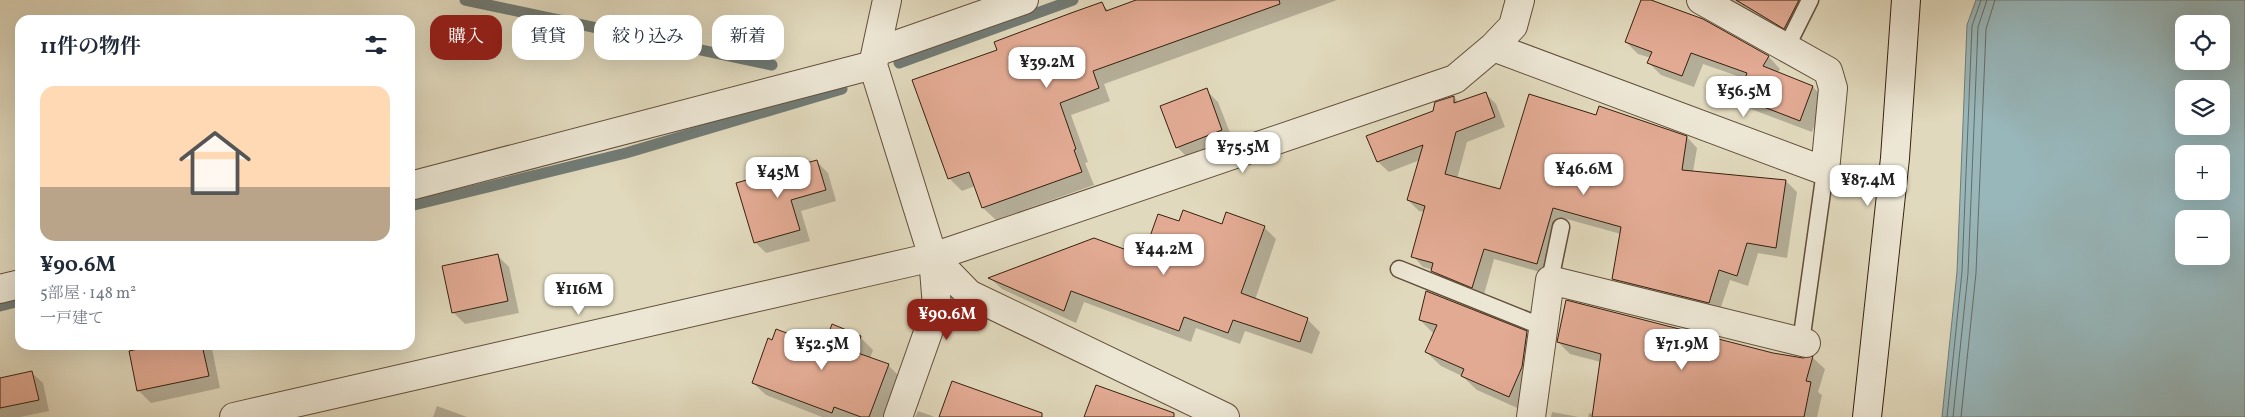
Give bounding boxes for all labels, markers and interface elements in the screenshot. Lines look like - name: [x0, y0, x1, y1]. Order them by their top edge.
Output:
- chip: 購入: [430, 15, 502, 60]
- chip: 賃貸: [512, 15, 584, 60]
- chip: 絞り込み: [594, 15, 702, 60]
- chip: 新着: [712, 15, 784, 60]
- map controls: [2175, 15, 2230, 265]
- button: locate: [2175, 15, 2230, 70]
- icon: filters: [362, 31, 390, 59]
- text: 11件の物件: [40, 33, 141, 62]
- pin: ¥39.2M: [1006, 46, 1088, 89]
- text: ¥39.2M: [1019, 52, 1075, 74]
- pin: ¥56.5M: [1703, 76, 1785, 118]
- button: layers: [2175, 80, 2230, 135]
- text: ¥56.5M: [1717, 81, 1771, 103]
- icon: home: [170, 118, 260, 208]
- pin: ¥75.5M: [1202, 132, 1284, 174]
- text: ¥75.5M: [1217, 137, 1270, 159]
- button: +: [2175, 145, 2230, 200]
- pin: ¥46.6M: [1543, 154, 1625, 196]
- pin: ¥45M: [748, 156, 808, 199]
- text: ¥46.6M: [1555, 159, 1613, 181]
- text: ¥45M: [757, 162, 799, 184]
- pin: ¥87.4M: [1827, 164, 1909, 207]
- text: ¥87.4M: [1841, 170, 1895, 192]
- button: −: [2175, 210, 2230, 265]
- pin: ¥44.2M: [1123, 234, 1205, 276]
- text: ¥44.2M: [1135, 239, 1193, 261]
- text: ¥90.6M: [40, 251, 116, 280]
- pin: ¥116M: [544, 274, 614, 316]
- text: ¥116M: [555, 279, 603, 301]
- text: 5部屋 · 148 m²: [40, 283, 136, 305]
- pin: ¥90.6M: [906, 298, 988, 341]
- text: ¥90.6M: [918, 304, 976, 326]
- text: 一戸建て: [40, 308, 104, 330]
- pin: ¥52.5M: [781, 328, 863, 371]
- pin: ¥71.9M: [1641, 328, 1723, 371]
- text: ¥52.5M: [795, 334, 849, 356]
- text: ¥71.9M: [1655, 334, 1709, 356]

